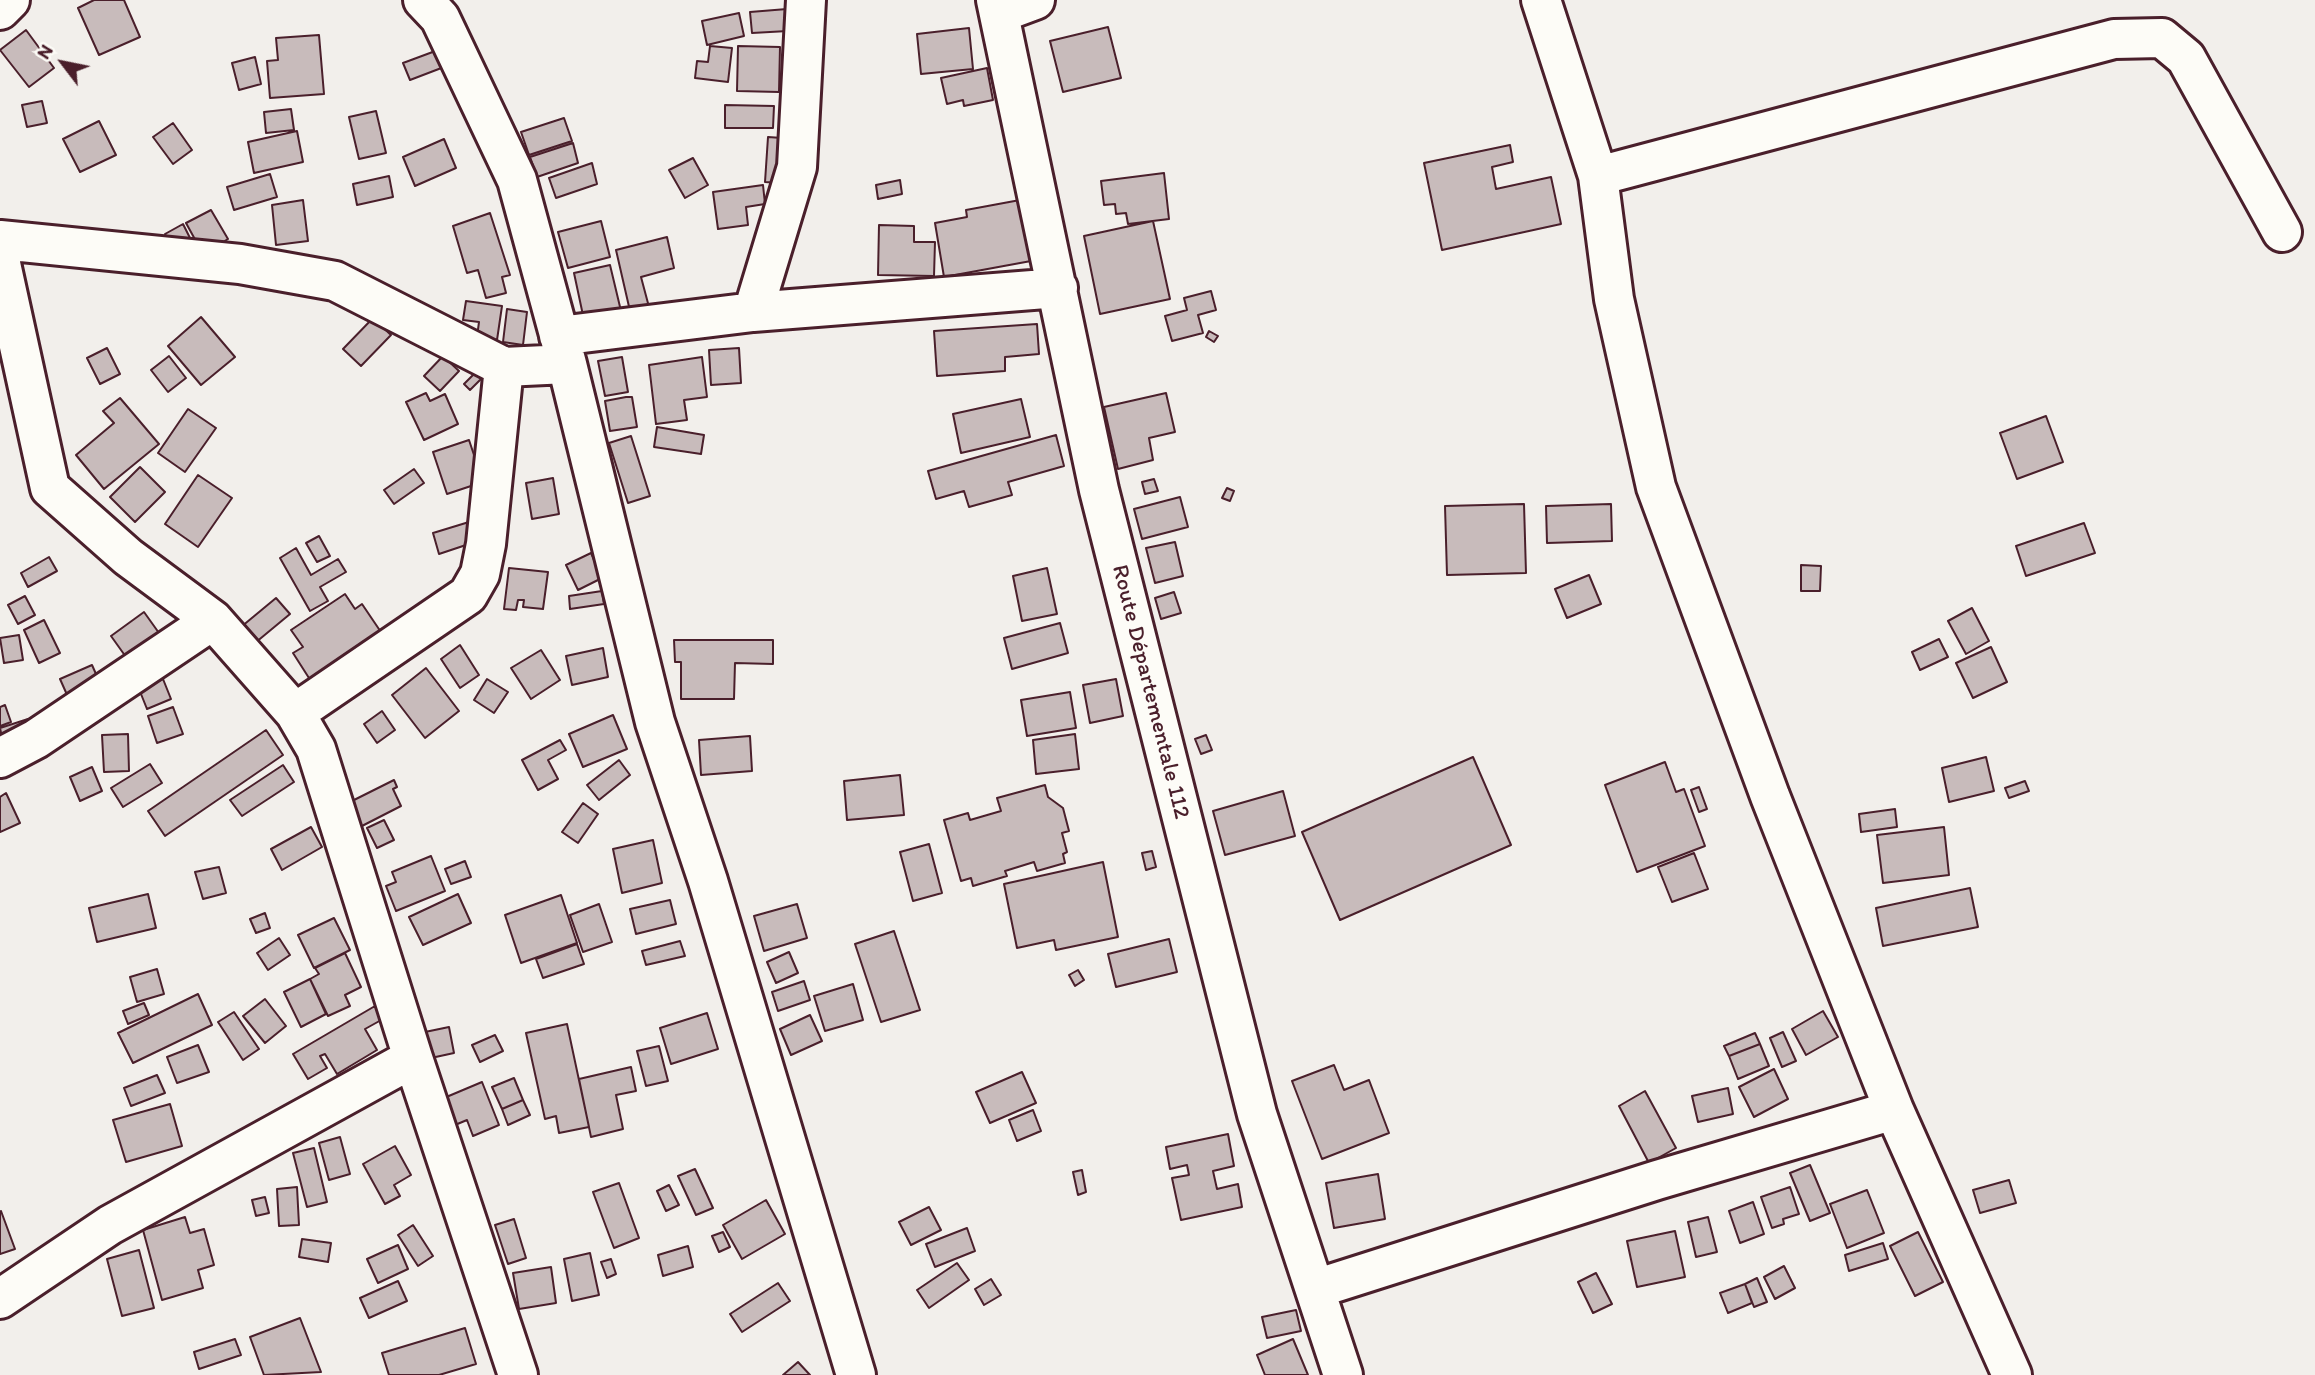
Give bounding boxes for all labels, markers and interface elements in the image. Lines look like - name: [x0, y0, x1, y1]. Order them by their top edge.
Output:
- north arrow: [28, 28, 98, 98]
- text: N: [32, 40, 58, 63]
- street label: Route Départementale 112: [1105, 562, 1195, 822]

